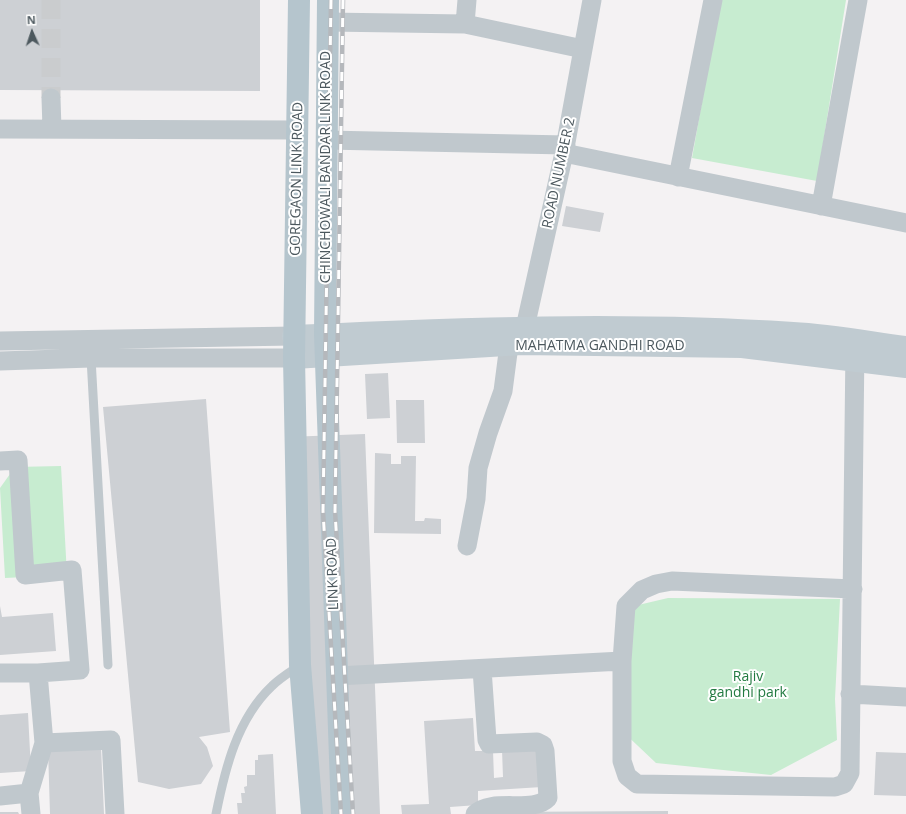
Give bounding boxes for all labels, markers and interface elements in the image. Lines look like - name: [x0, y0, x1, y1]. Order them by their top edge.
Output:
- north arrow: [12, 12, 52, 52]
- text: N: [26, 12, 36, 27]
- street label: CHINCHOWALI BANDAR LINK ROAD: [318, 51, 334, 283]
- street label: GOREGAON LINK ROAD: [287, 102, 307, 256]
- street label: ROAD NUMBER 2: [539, 116, 579, 230]
- street label: MAHATMA GANDHI ROAD: [515, 338, 685, 354]
- street label: LINK ROAD: [323, 537, 343, 611]
- park label: Rajiv gandhi park: [709, 669, 787, 702]

